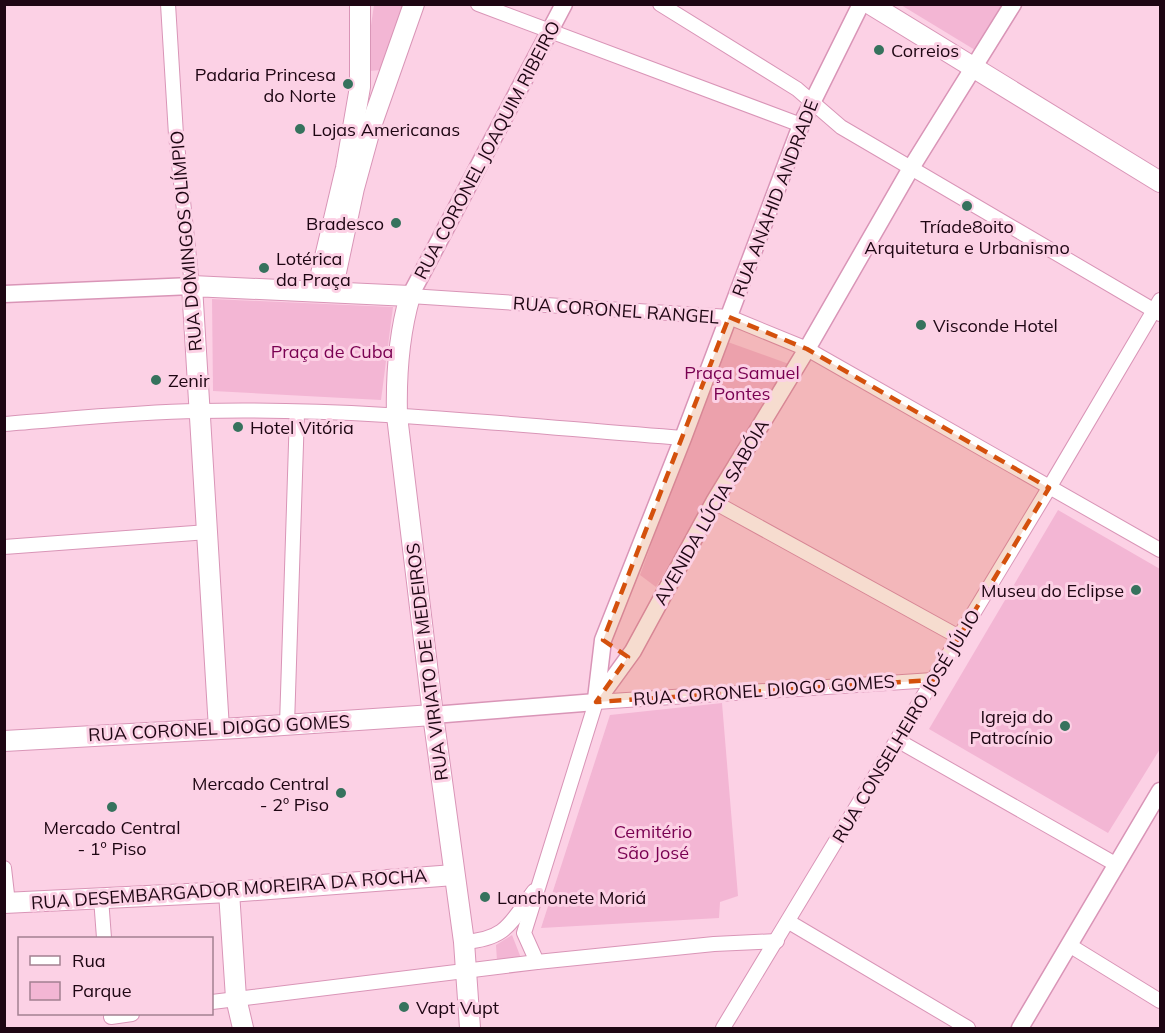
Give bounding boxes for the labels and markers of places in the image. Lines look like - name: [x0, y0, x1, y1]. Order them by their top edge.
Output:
- place label: Correios: [891, 39, 959, 62]
- marker: Correios: [872, 43, 886, 57]
- place label: Padaria Princesa do Norte: [195, 63, 336, 107]
- marker: Padaria Princesa do Norte: [341, 77, 355, 91]
- place label: Lojas Americanas: [312, 118, 460, 141]
- marker: Lojas Americanas: [293, 122, 307, 136]
- marker: Tríade8oito Arquitetura e Urbanismo: [960, 199, 974, 213]
- place label: Bradesco: [306, 212, 384, 235]
- place label: Tríade8oito Arquitetura e Urbanismo: [864, 215, 1070, 259]
- marker: Bradesco: [389, 216, 403, 230]
- place label: Lotérica da Praça: [276, 247, 351, 291]
- marker: Lotérica da Praça: [257, 261, 271, 275]
- place label: Visconde Hotel: [933, 314, 1058, 337]
- marker: Visconde Hotel: [914, 318, 928, 332]
- place label: Zenir: [168, 369, 210, 392]
- marker: Zenir: [149, 373, 163, 387]
- place label: Hotel Vitória: [250, 416, 354, 439]
- marker: Hotel Vitória: [231, 420, 245, 434]
- place label: Museu do Eclipse: [981, 579, 1124, 602]
- marker: Museu do Eclipse: [1129, 583, 1143, 597]
- place label: Igreja do Patrocínio: [970, 705, 1053, 749]
- marker: Igreja do Patrocínio: [1058, 719, 1072, 733]
- place label: Mercado Central - 2º Piso: [192, 772, 329, 816]
- marker: Mercado Central - 2º Piso: [334, 786, 348, 800]
- marker: Mercado Central - 1º Piso: [105, 800, 119, 814]
- place label: Mercado Central - 1º Piso: [44, 816, 180, 860]
- place label: Lanchonete Moriá: [497, 886, 646, 909]
- marker: Lanchonete Moriá: [478, 890, 492, 904]
- place label: Vapt Vupt: [416, 996, 499, 1019]
- marker: Vapt Vupt: [397, 1000, 411, 1014]

